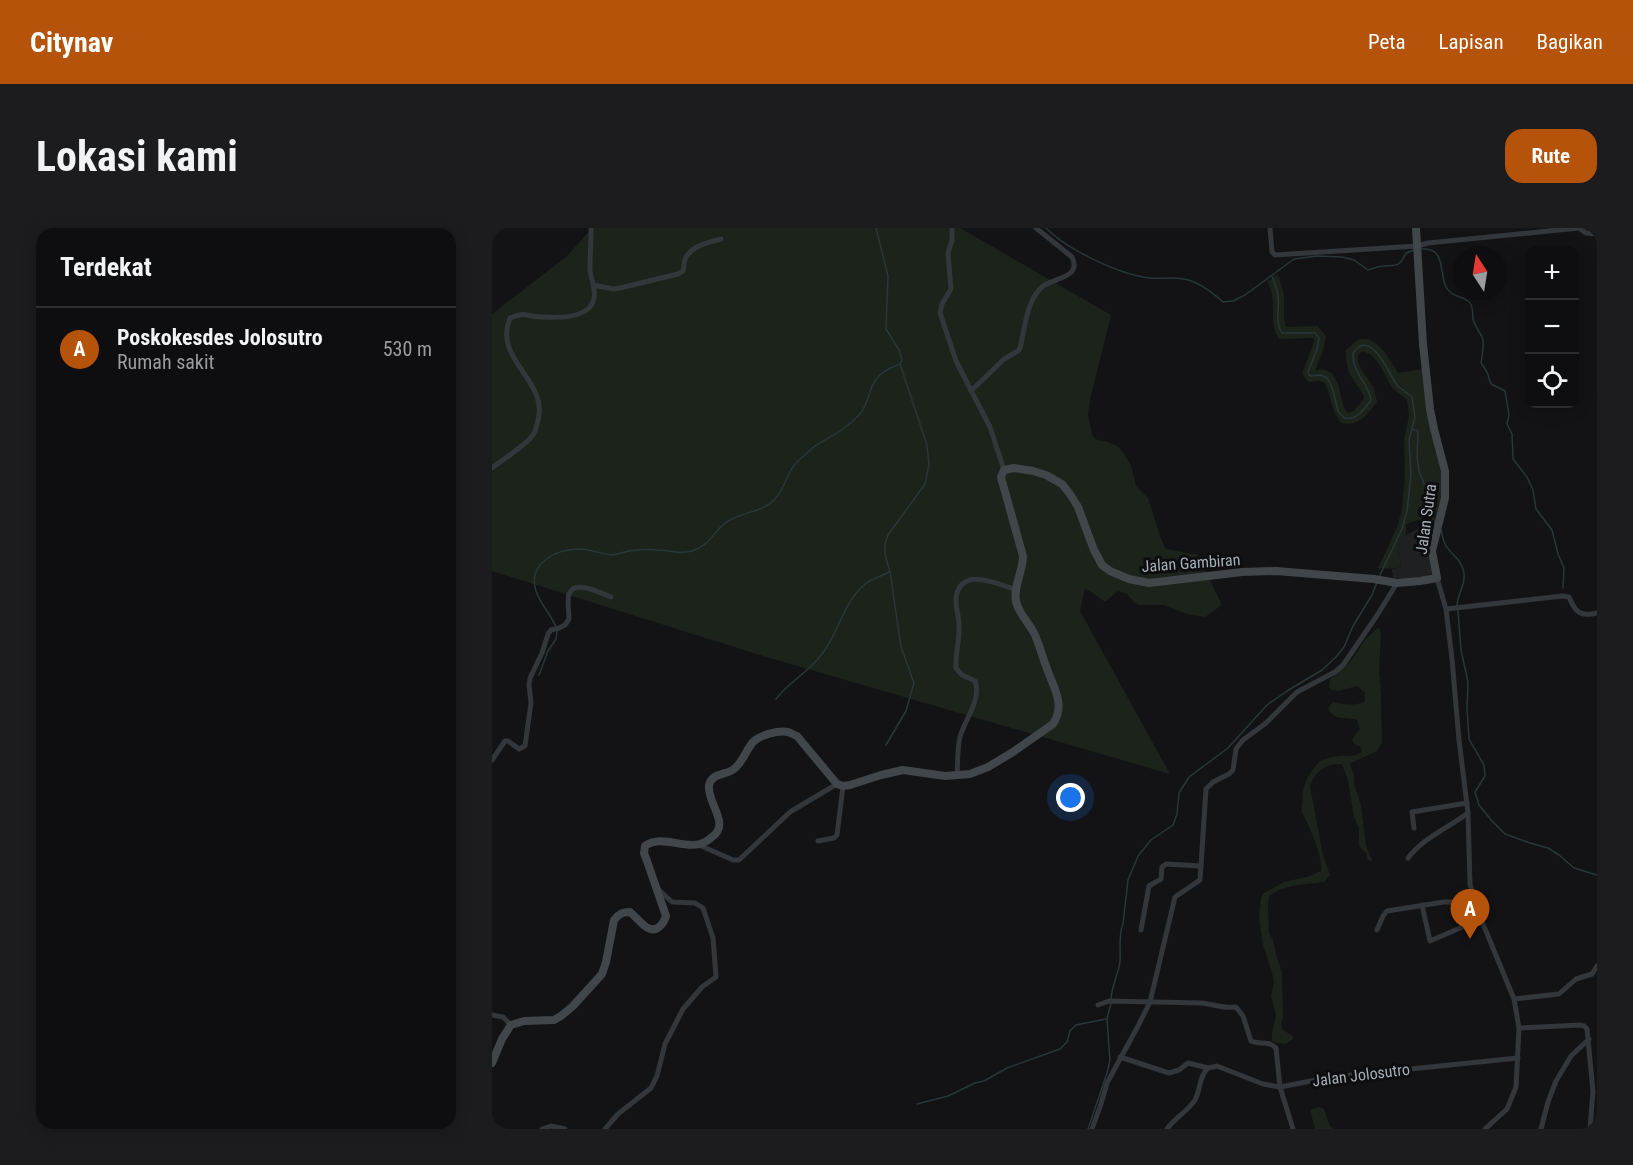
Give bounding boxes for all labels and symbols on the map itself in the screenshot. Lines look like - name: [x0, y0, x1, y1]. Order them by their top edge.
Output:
- north arrow: [1453, 246, 1507, 300]
- street label: Jalan Sutra: [1412, 482, 1440, 556]
- street label: Jalan Gambiran: [1141, 550, 1241, 576]
- your location: [1056, 783, 1085, 812]
- pin: A: [1450, 890, 1490, 939]
- street label: Jalan Jolosutro: [1311, 1060, 1411, 1090]

